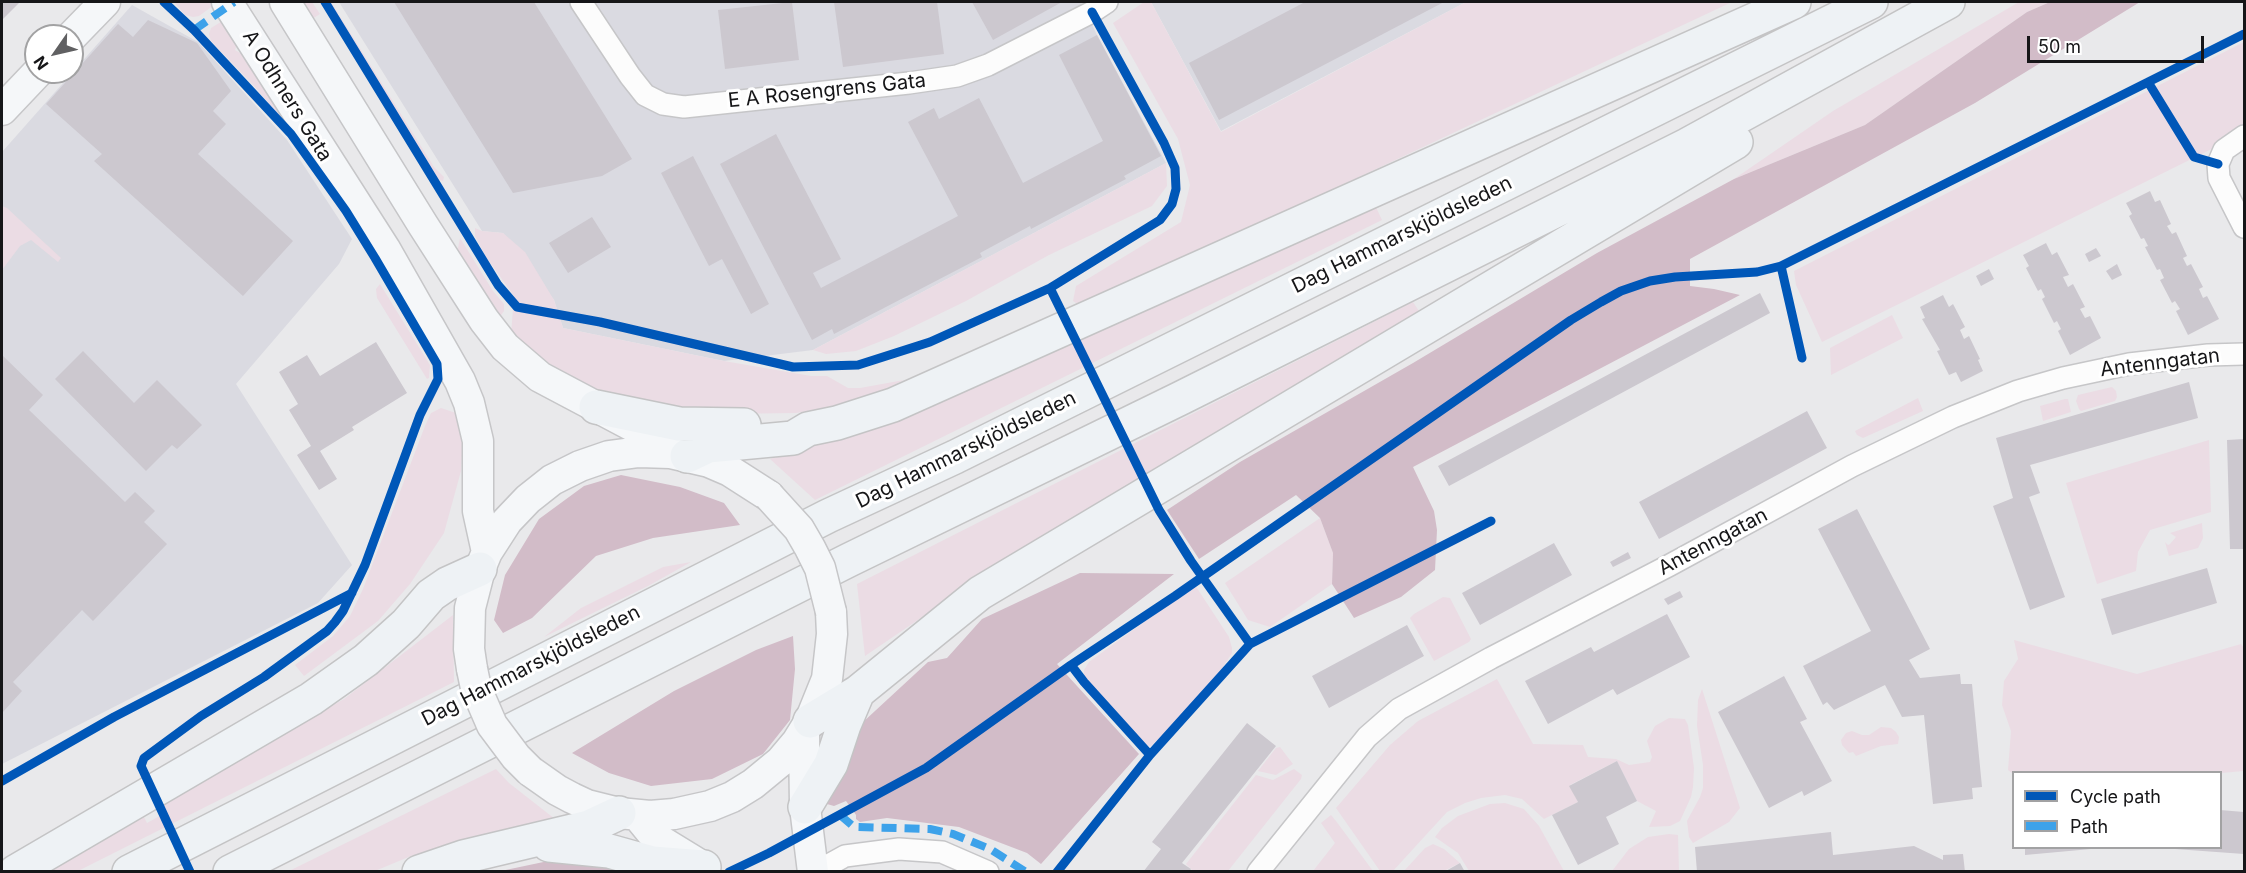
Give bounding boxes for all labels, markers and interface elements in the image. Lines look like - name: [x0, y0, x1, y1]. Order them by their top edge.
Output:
- north arrow: [24, 24, 84, 84]
- scale bar: [2030, 24, 2207, 62]
- street label: A Odhners Gata: [237, 26, 337, 166]
- text: 50 m: [2038, 36, 2081, 57]
- text: N: [29, 52, 52, 74]
- street label: E A Rosengrens Gata: [727, 69, 927, 113]
- street label: Dag Hammarskjöldsleden: [1288, 171, 1516, 299]
- street label: Antenngatan: [2099, 344, 2221, 382]
- street label: Dag Hammarskjöldsleden: [852, 386, 1080, 514]
- street label: Antenngatan: [1654, 503, 1772, 581]
- street label: Dag Hammarskjöldsleden: [418, 600, 644, 732]
- legend: [2012, 771, 2222, 849]
- text: Cycle path: [2070, 786, 2161, 807]
- text: Path: [2070, 816, 2108, 837]

